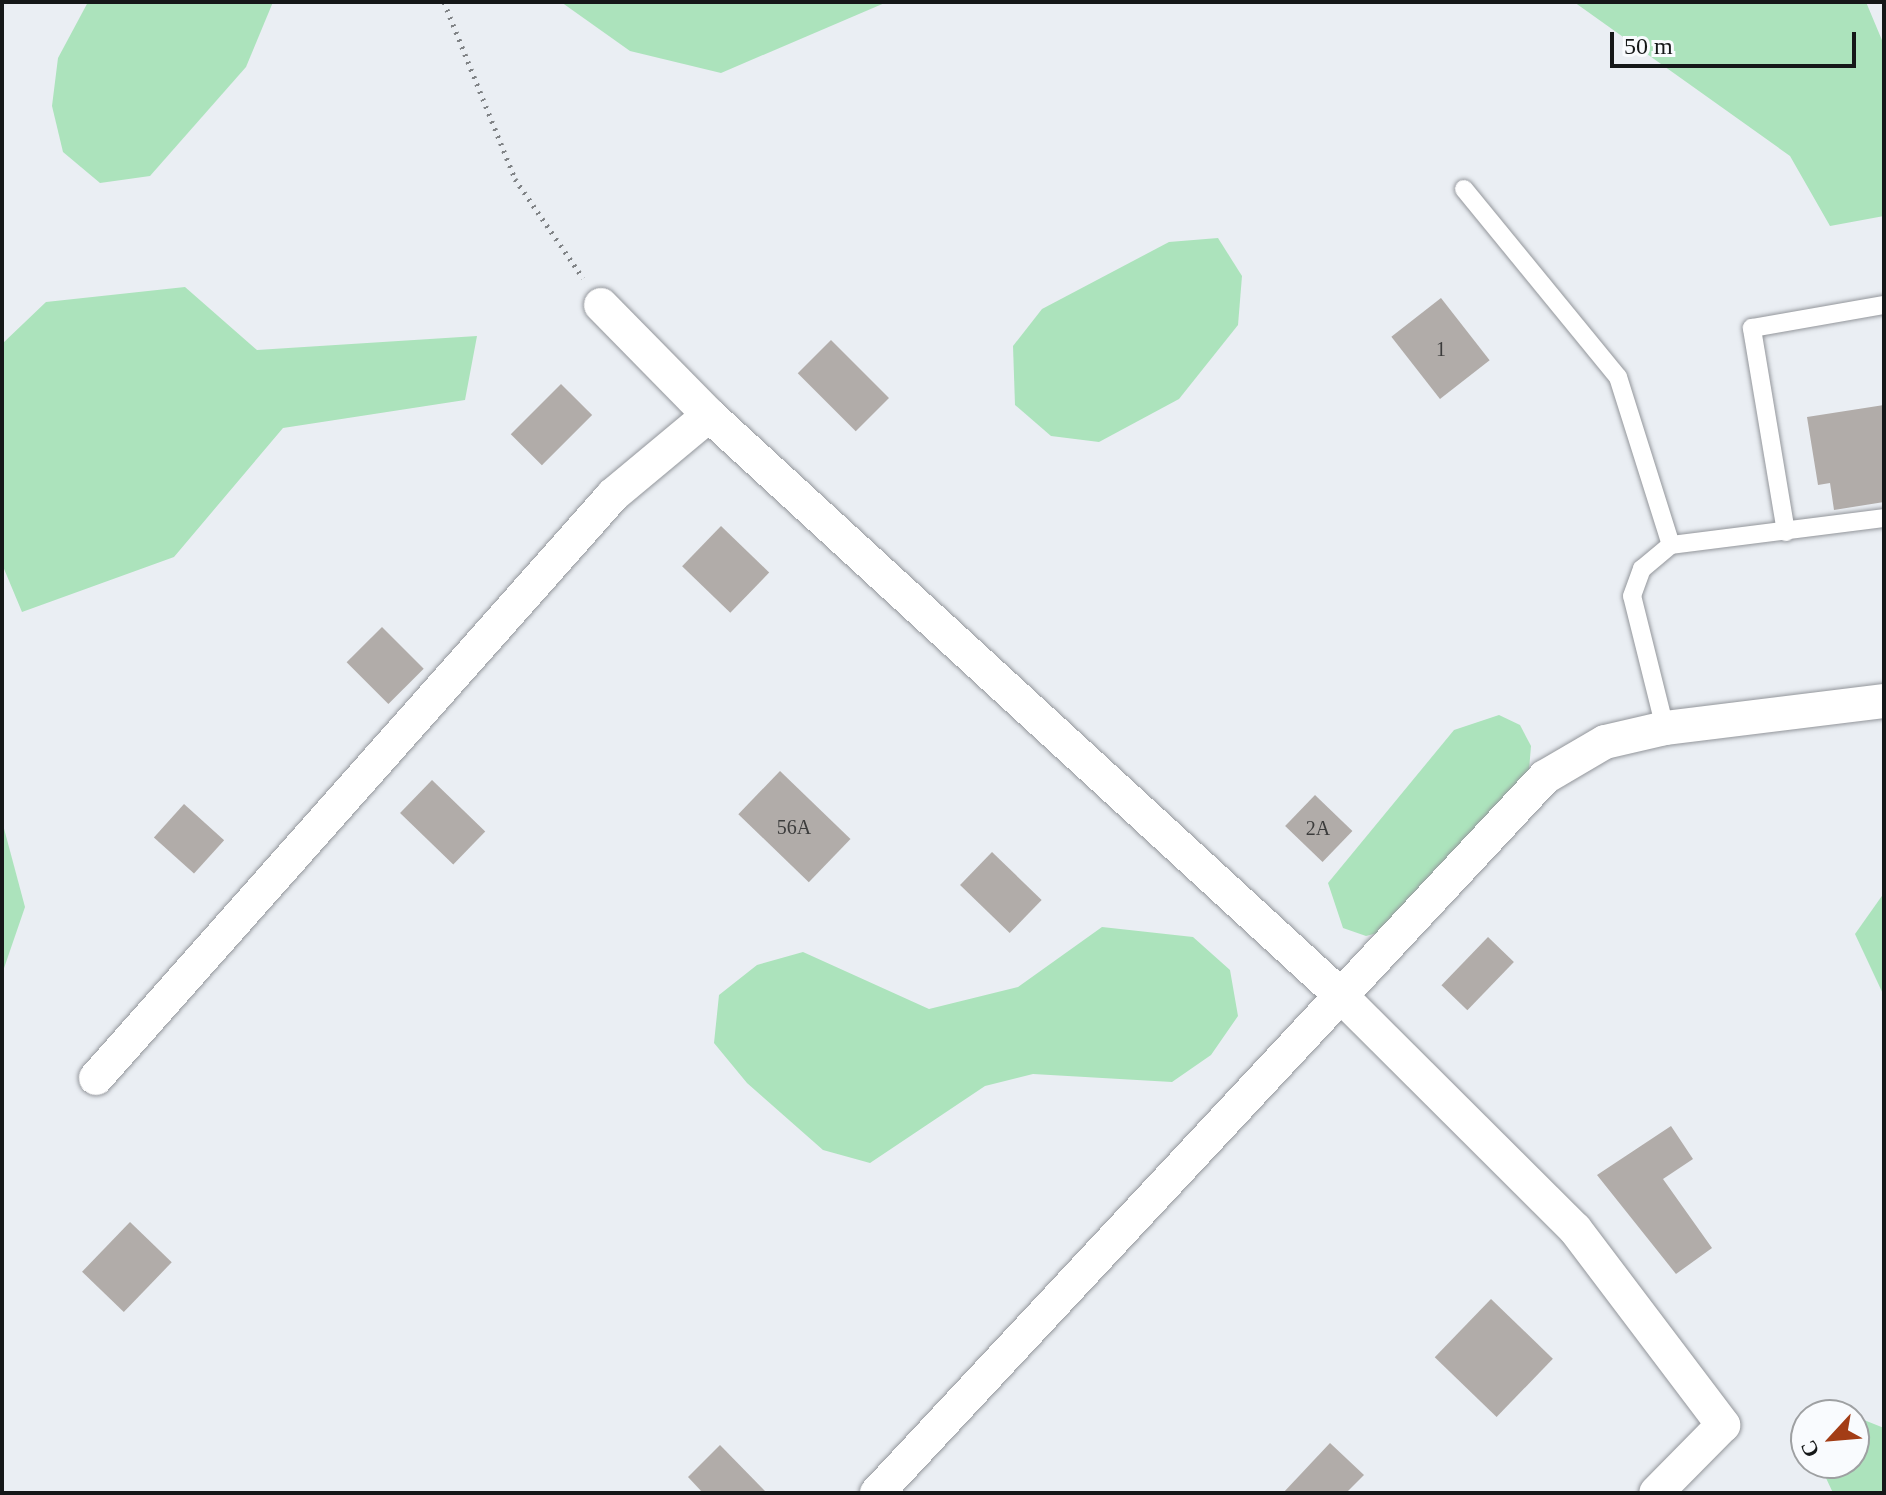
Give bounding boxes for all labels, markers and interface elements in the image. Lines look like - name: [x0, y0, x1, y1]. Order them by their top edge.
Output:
- scale bar: [1614, 16, 1860, 66]
- text: 50 m: [1624, 33, 1673, 59]
- house number: 1: [1436, 337, 1446, 361]
- house number: 56А: [777, 815, 811, 839]
- house number: 2А: [1306, 816, 1330, 840]
- north arrow: [1790, 1399, 1870, 1479]
- text: С: [1795, 1436, 1824, 1461]

